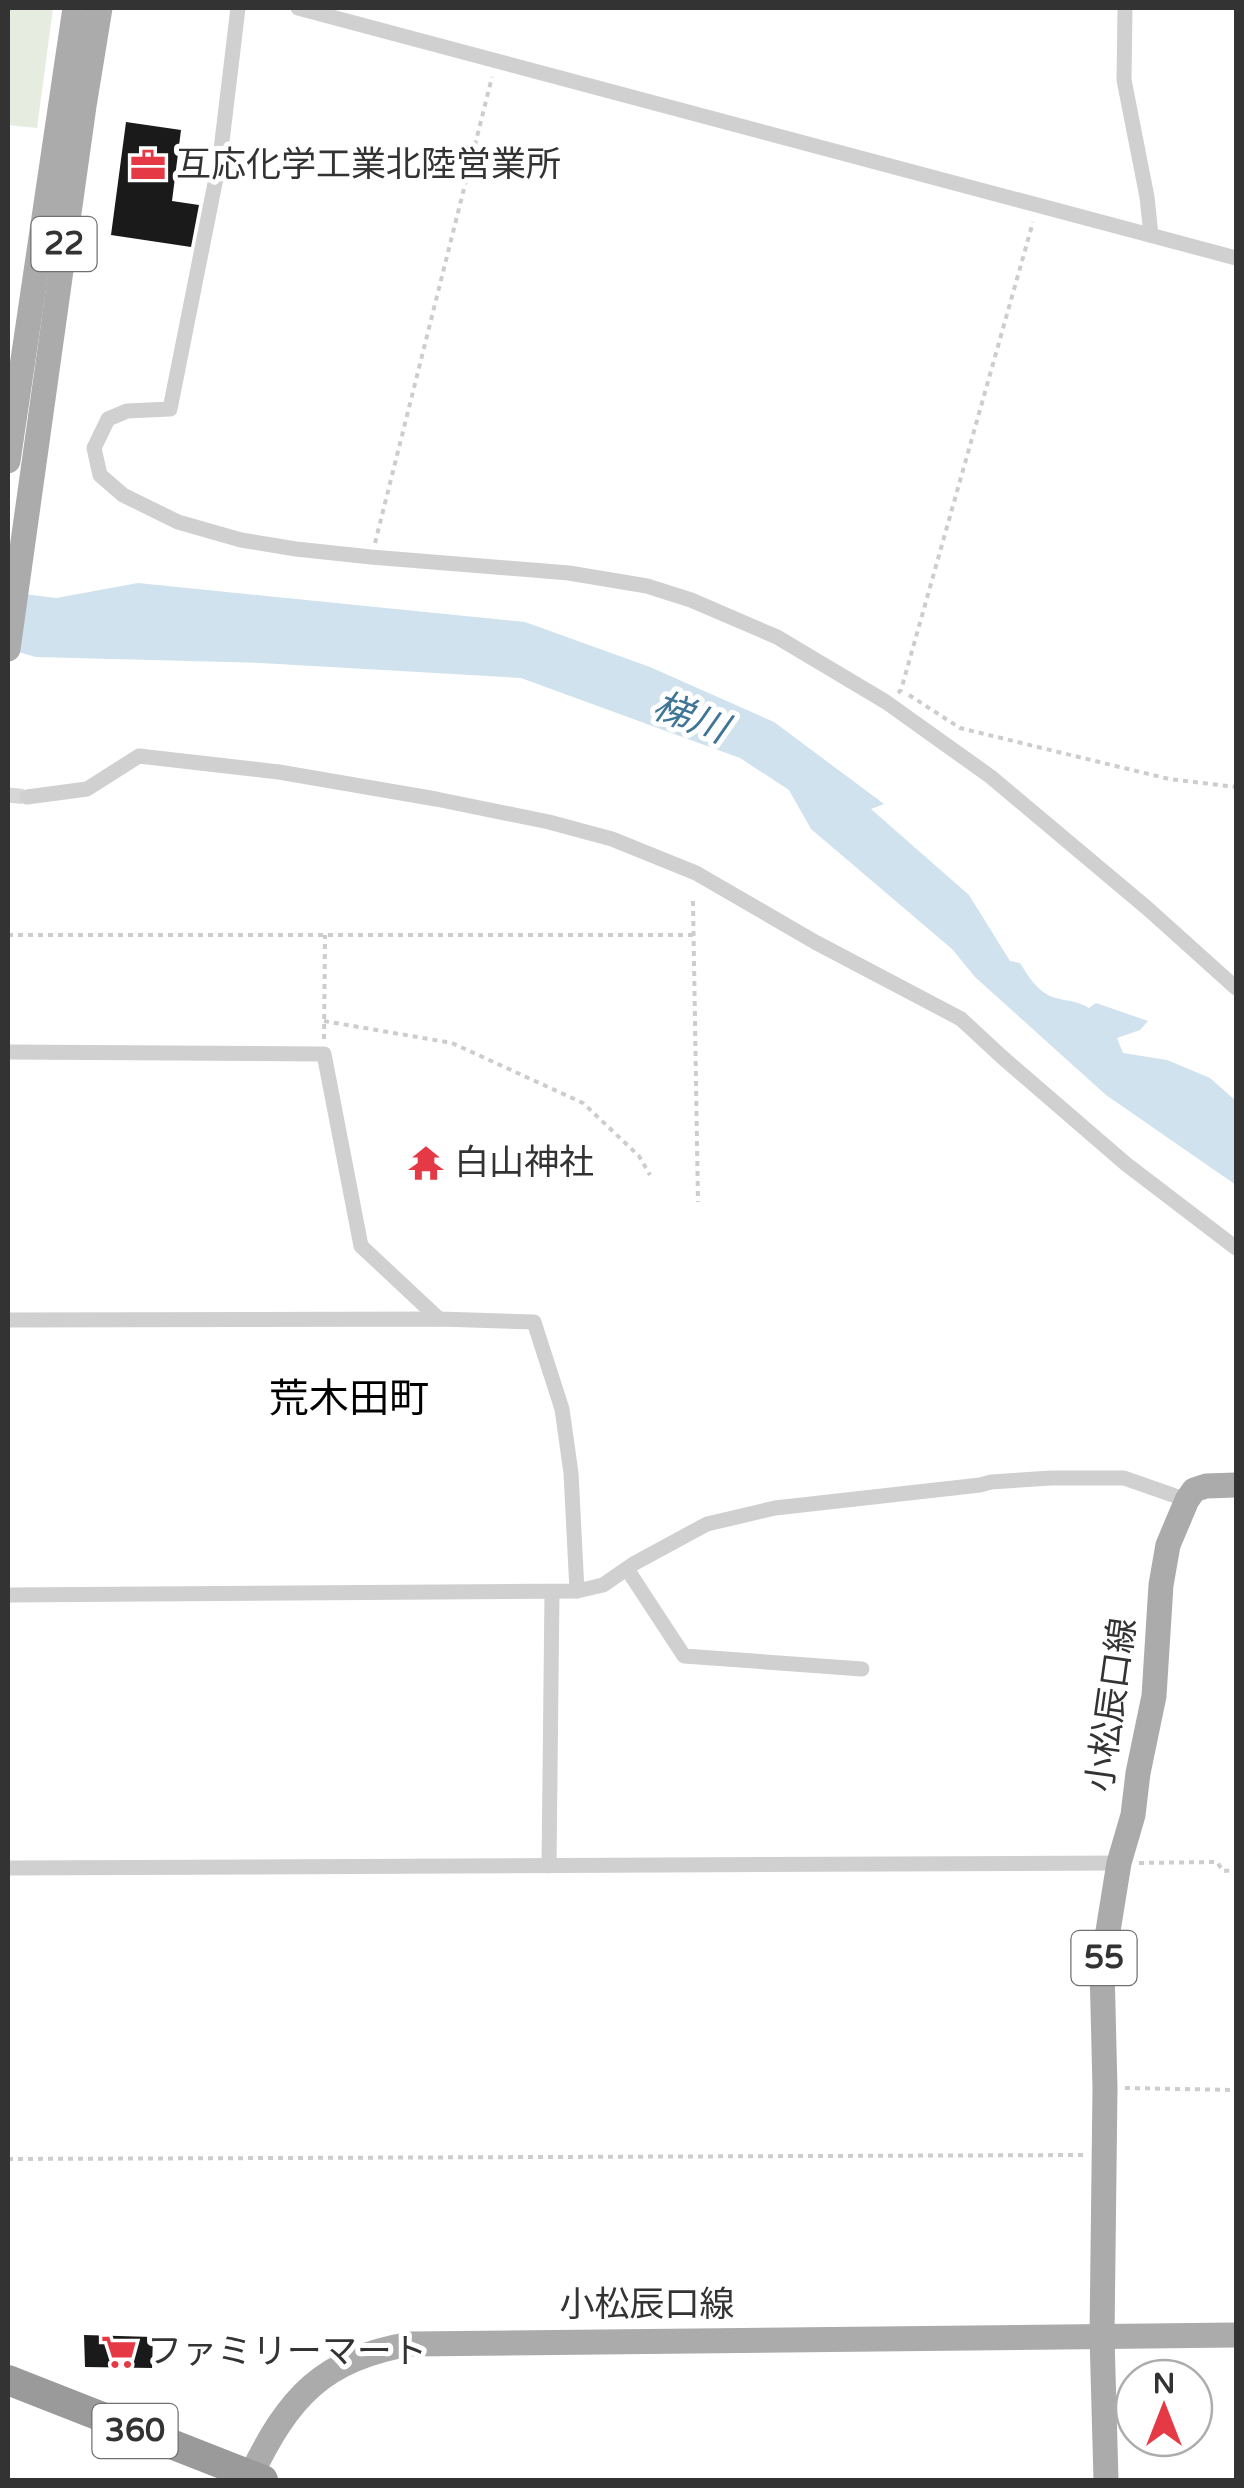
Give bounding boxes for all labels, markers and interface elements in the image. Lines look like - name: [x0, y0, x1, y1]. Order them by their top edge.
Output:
- place label: 互応化学工業北陸営業所: [176, 144, 561, 186]
- office icon: 互応化学工業北陸営業所: [129, 146, 167, 184]
- road number: 22: [32, 217, 96, 271]
- water label: 梯川: [646, 683, 737, 755]
- place label: 白山神社: [454, 1142, 594, 1184]
- temple icon: 白山神社: [407, 1144, 445, 1182]
- district label: 荒木田町: [269, 1375, 429, 1423]
- street label: 小松辰口線: [1079, 1615, 1145, 1795]
- road number: 55: [1072, 1931, 1136, 1985]
- street label: 小松辰口線: [559, 2284, 735, 2326]
- place label: ファミリーマート: [147, 2331, 427, 2373]
- supermarket icon: ファミリーマート: [100, 2333, 138, 2371]
- north arrow: [1114, 2358, 1214, 2458]
- text: N: [1153, 2367, 1175, 2401]
- road number: 360: [92, 2404, 178, 2458]

